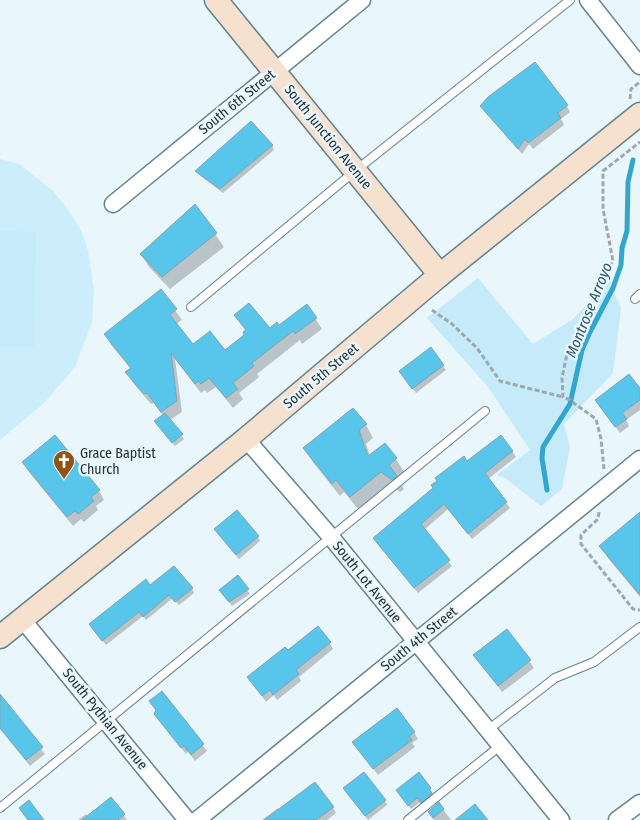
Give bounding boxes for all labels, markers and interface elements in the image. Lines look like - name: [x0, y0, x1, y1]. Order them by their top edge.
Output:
- street label: South 6th Street: [195, 66, 279, 138]
- street label: South Junction Avenue: [281, 81, 375, 193]
- water label: Montrose Arroyo: [562, 260, 616, 360]
- street label: South 5th Street: [280, 339, 362, 412]
- place label: Grace Baptist Church: [80, 445, 156, 478]
- church icon: Grace Baptist Church: [52, 449, 76, 480]
- street label: South Lot Avenue: [329, 538, 405, 626]
- street label: South 4th Street: [377, 603, 461, 675]
- street label: South Pythian Avenue: [59, 665, 151, 773]

